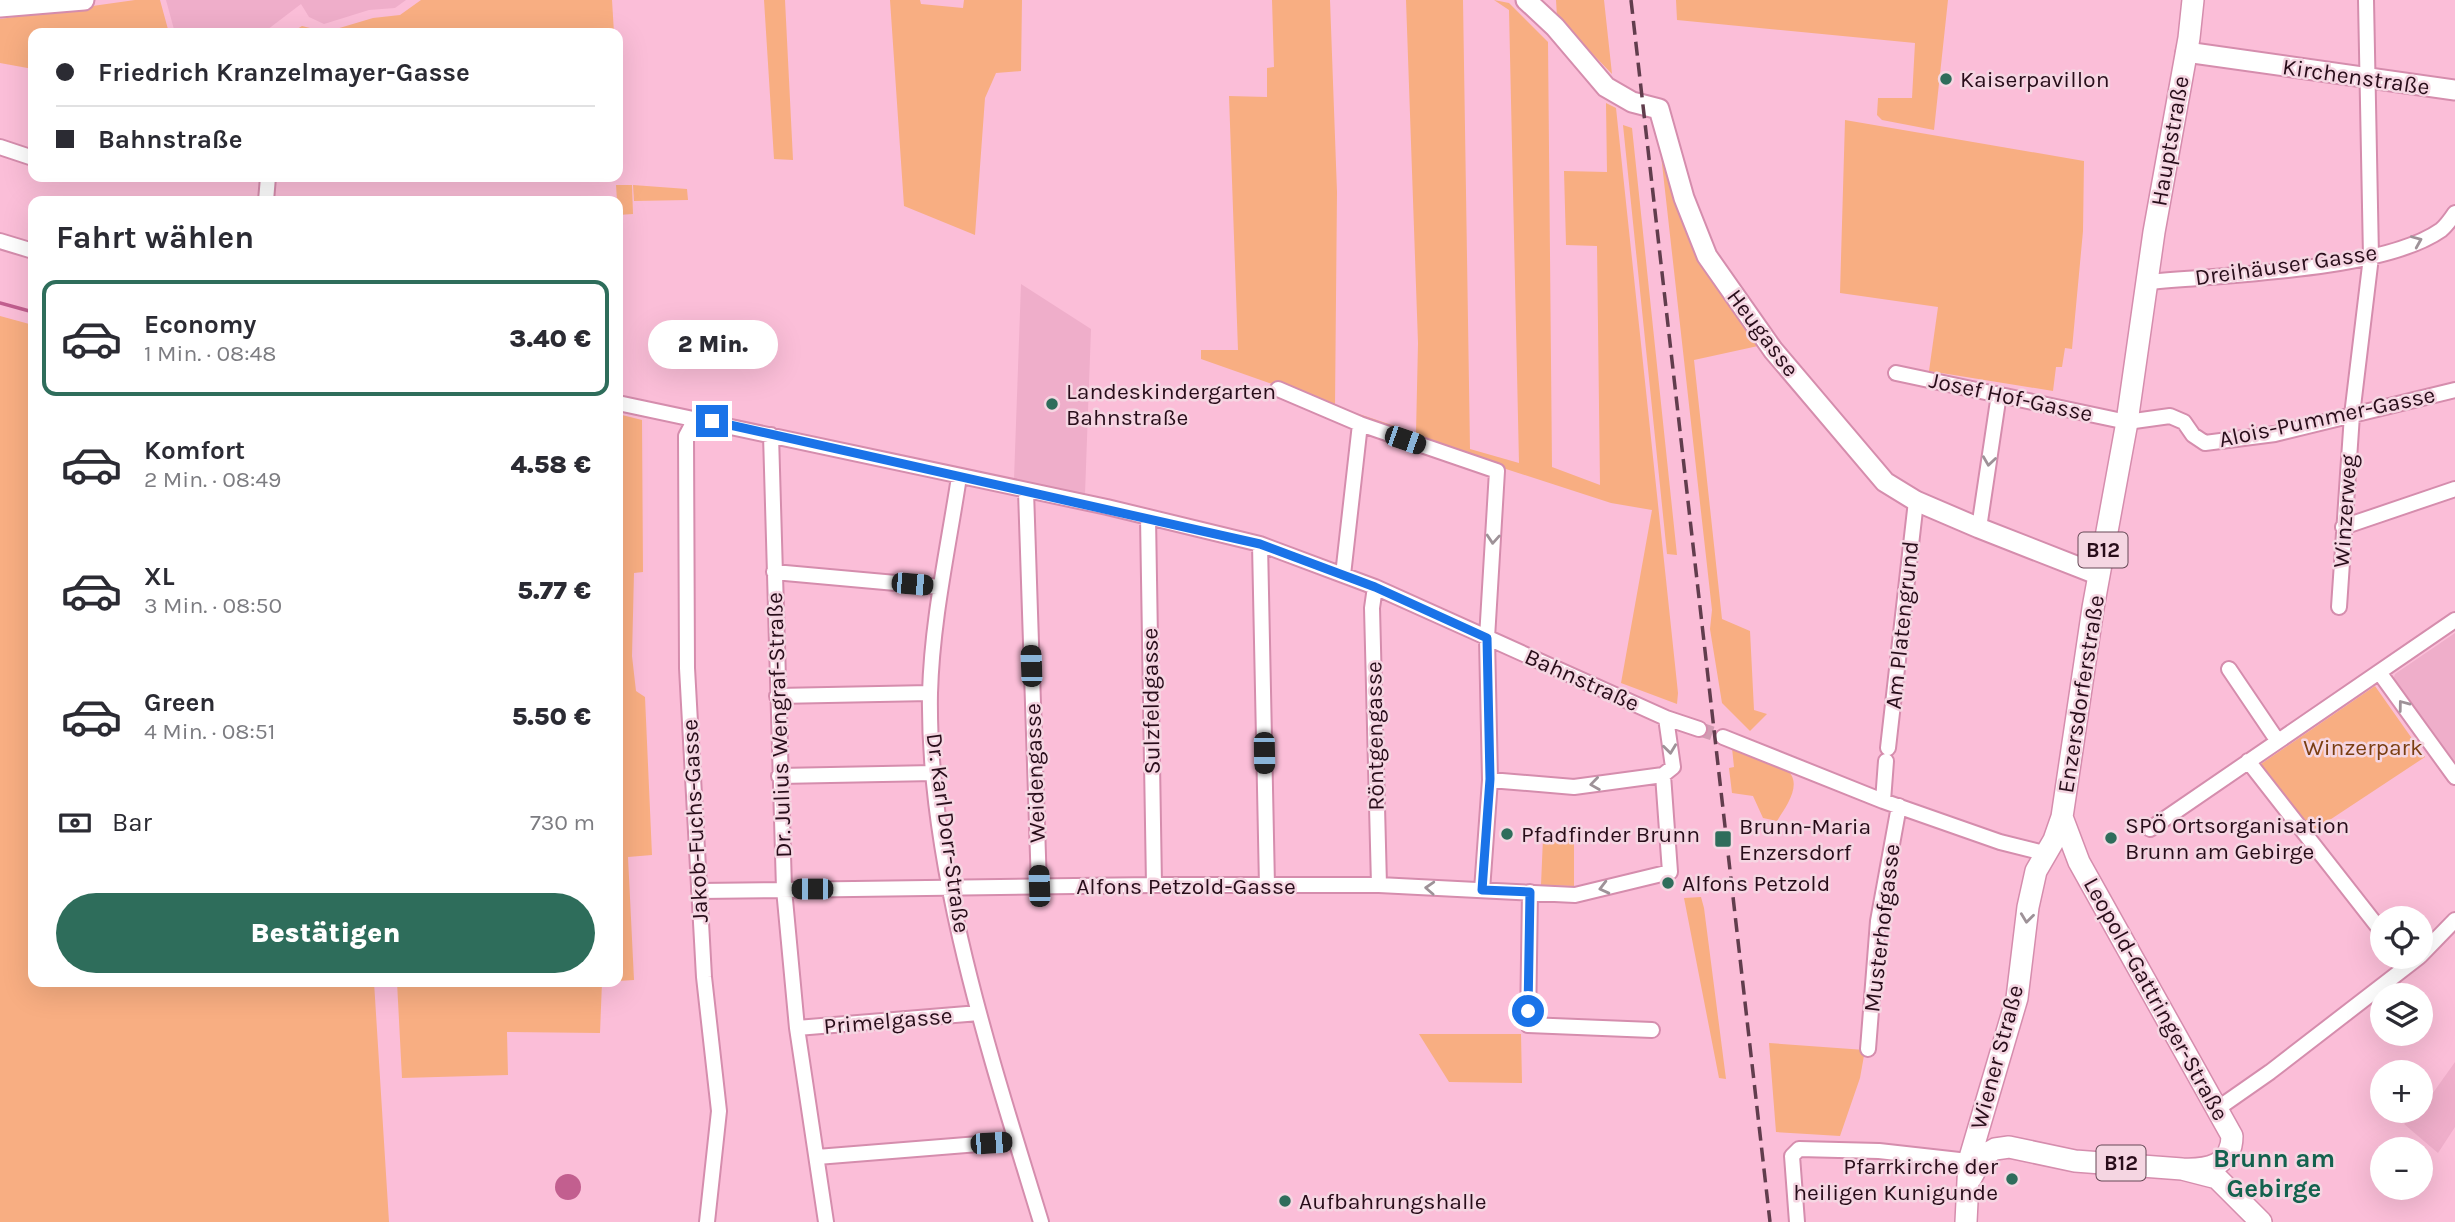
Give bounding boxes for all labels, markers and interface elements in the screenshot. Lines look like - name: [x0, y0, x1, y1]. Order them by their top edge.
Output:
- street label: Kirchenstraße: [2281, 53, 2431, 101]
- text: Friedrich Kranzelmayer-Gasse: [98, 57, 470, 88]
- place label: Kaiserpavillon: [1960, 66, 2110, 93]
- marker: Kaiserpavillon: [1938, 71, 1954, 87]
- street label: Hauptstraße: [2145, 74, 2195, 208]
- text: Bahnstraße: [98, 124, 242, 155]
- text: Fahrt wählen: [56, 219, 254, 256]
- one-way arrow: [2409, 235, 2422, 249]
- street label: Dreihäuser Gasse: [2193, 239, 2379, 291]
- street label: Heugasse: [1721, 284, 1805, 382]
- icon: car: [60, 307, 123, 370]
- text: Economy: [144, 309, 256, 340]
- callout: 2 Min.: [647, 320, 777, 368]
- text: 3.40 €: [509, 323, 591, 354]
- text: 2 Min.: [678, 331, 748, 358]
- text: 1 Min. · 08:48: [144, 340, 276, 367]
- street label: Josef Hof-Gasse: [1927, 366, 2095, 428]
- place label: Landeskindergarten Bahnstraße: [1066, 378, 1276, 431]
- street label: Alois-Pummer-Gasse: [2216, 381, 2438, 453]
- marker: Landeskindergarten Bahnstraße: [1044, 396, 1060, 412]
- route end: [696, 405, 728, 437]
- car: [1382, 423, 1429, 457]
- icon: car: [60, 433, 123, 496]
- text: Komfort: [144, 435, 245, 466]
- text: 4.58 €: [511, 449, 591, 480]
- street label: Winzerweg: [2328, 453, 2362, 569]
- one-way arrow: [1982, 455, 1997, 467]
- text: 2 Min. · 08:49: [144, 466, 281, 493]
- road number: B12: [2078, 532, 2128, 568]
- one-way arrow: [1486, 534, 1501, 545]
- street label: Am Platengrund: [1880, 539, 1924, 711]
- icon: car: [60, 559, 123, 622]
- text: XL: [144, 561, 175, 592]
- car: [891, 572, 934, 596]
- text: 5.77 €: [517, 575, 591, 606]
- text: 3 Min. · 08:50: [144, 592, 282, 619]
- street label: Dr. Julius Wengraf-Straße: [761, 592, 797, 858]
- street label: Enzersdorferstraße: [2052, 593, 2110, 795]
- street label: Sulzfeldgasse: [1136, 627, 1166, 775]
- street label: Bahnstraße: [1521, 643, 1643, 717]
- car: [1020, 645, 1043, 687]
- street label: Röntgengasse: [1360, 661, 1390, 811]
- icon: car: [60, 685, 123, 748]
- text: Green: [144, 687, 216, 718]
- one-way arrow: [2398, 700, 2411, 713]
- text: 5.50 €: [512, 701, 591, 732]
- street label: Weidengasse: [1019, 703, 1051, 843]
- text: 4 Min. · 08:51: [144, 718, 275, 745]
- street label: Jakob-Fuchs-Gasse: [676, 719, 714, 923]
- street label: Dr. Karl Dorr-Straße: [921, 731, 975, 935]
- car: [1254, 732, 1275, 774]
- park label: Winzerpark: [2303, 734, 2423, 761]
- one-way arrow: [1663, 743, 1678, 755]
- one-way arrow: [1589, 776, 1601, 791]
- icon: cash: [56, 804, 94, 842]
- text: Bar: [112, 807, 152, 838]
- text: 730 m: [530, 809, 595, 836]
- place label: SPÖ Ortsorganisation Brunn am Gebirge: [2125, 812, 2349, 865]
- place label: Brunn-Maria Enzersdorf: [1739, 813, 1871, 866]
- place label: Pfadfinder Brunn: [1521, 821, 1700, 848]
- marker: Pfadfinder Brunn: [1499, 826, 1515, 842]
- marker: Brunn-Maria Enzersdorf: [1713, 829, 1733, 849]
- marker: SPÖ Ortsorganisation Brunn am Gebirge: [2103, 830, 2119, 846]
- street label: Musterhofgasse: [1858, 842, 1906, 1014]
- car: [1028, 865, 1051, 907]
- place label: Alfons Petzold: [1682, 870, 1830, 897]
- street label: Alfons Petzold-Gasse: [1076, 873, 1296, 900]
- street label: Leopold-Gattringer-Straße: [2078, 873, 2234, 1125]
- marker: Alfons Petzold: [1660, 875, 1676, 891]
- car: [792, 879, 834, 900]
- one-way arrow: [1425, 880, 1436, 895]
- one-way arrow: [1598, 880, 1610, 894]
- button: Bestätigen: [56, 893, 595, 973]
- map controls: [2370, 906, 2433, 1200]
- button: locate: [2370, 906, 2433, 969]
- one-way arrow: [2019, 912, 2034, 924]
- street label: Wiener Straße: [1965, 982, 2029, 1132]
- button: layers: [2370, 983, 2433, 1046]
- route start: [1512, 995, 1544, 1027]
- street label: Primelgasse: [822, 1002, 954, 1040]
- button: +: [2370, 1060, 2433, 1123]
- car: [970, 1131, 1013, 1155]
- button: −: [2370, 1137, 2433, 1200]
- district label: Brunn am Gebirge: [2213, 1143, 2335, 1204]
- road number: B12: [2096, 1146, 2146, 1180]
- place label: Pfarrkirche der heiligen Kunigunde: [1793, 1153, 1999, 1206]
- marker: Pfarrkirche der heiligen Kunigunde: [2004, 1171, 2020, 1187]
- place label: Aufbahrungshalle: [1299, 1188, 1487, 1215]
- marker: Aufbahrungshalle: [1277, 1193, 1293, 1209]

